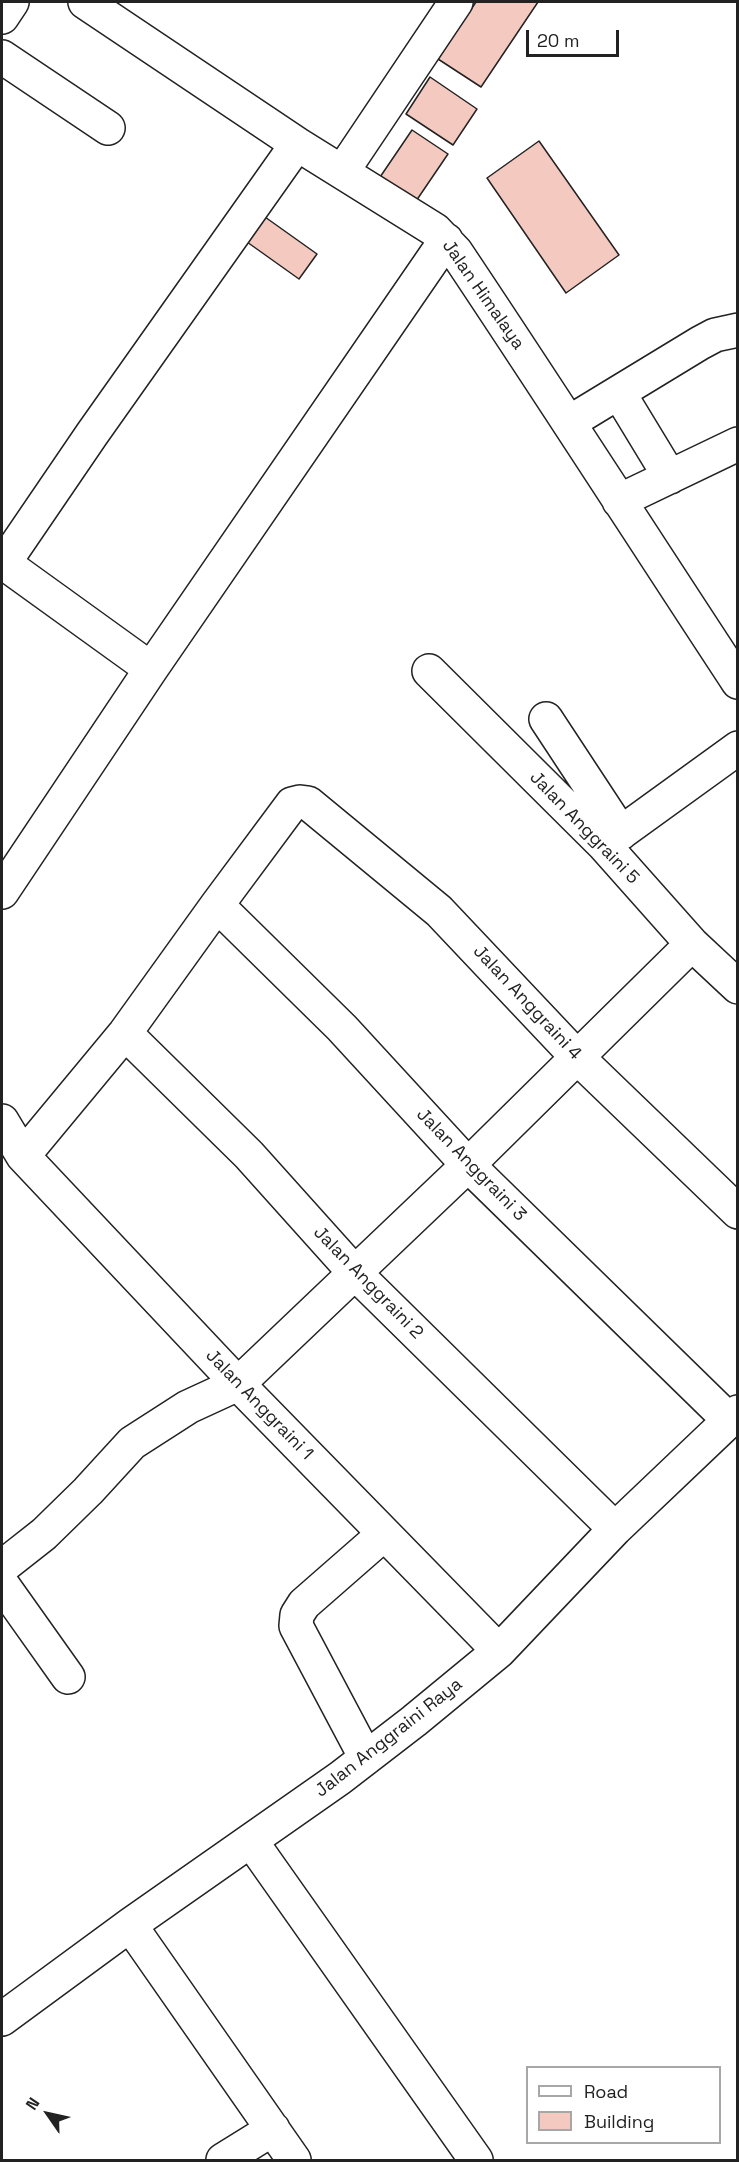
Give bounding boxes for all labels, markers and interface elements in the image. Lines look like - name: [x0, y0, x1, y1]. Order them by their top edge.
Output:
- scale bar: [529, 18, 622, 56]
- text: 20 m: [537, 29, 580, 52]
- street label: Jalan Himalaya: [437, 236, 529, 354]
- street label: Jalan Anggraini 5: [525, 767, 643, 889]
- street label: Jalan Anggraini 4: [468, 941, 586, 1065]
- street label: Jalan Anggraini 3: [412, 1104, 530, 1226]
- street label: Jalan Anggraini 2: [309, 1222, 427, 1344]
- street label: Jalan Anggraini 1: [201, 1345, 317, 1465]
- street label: Jalan Anggraini Raya: [311, 1674, 467, 1802]
- legend: [526, 2066, 721, 2144]
- text: Road: [584, 2080, 628, 2103]
- north arrow: [18, 2084, 78, 2144]
- text: N: [21, 2093, 44, 2114]
- text: Building: [584, 2110, 654, 2133]

